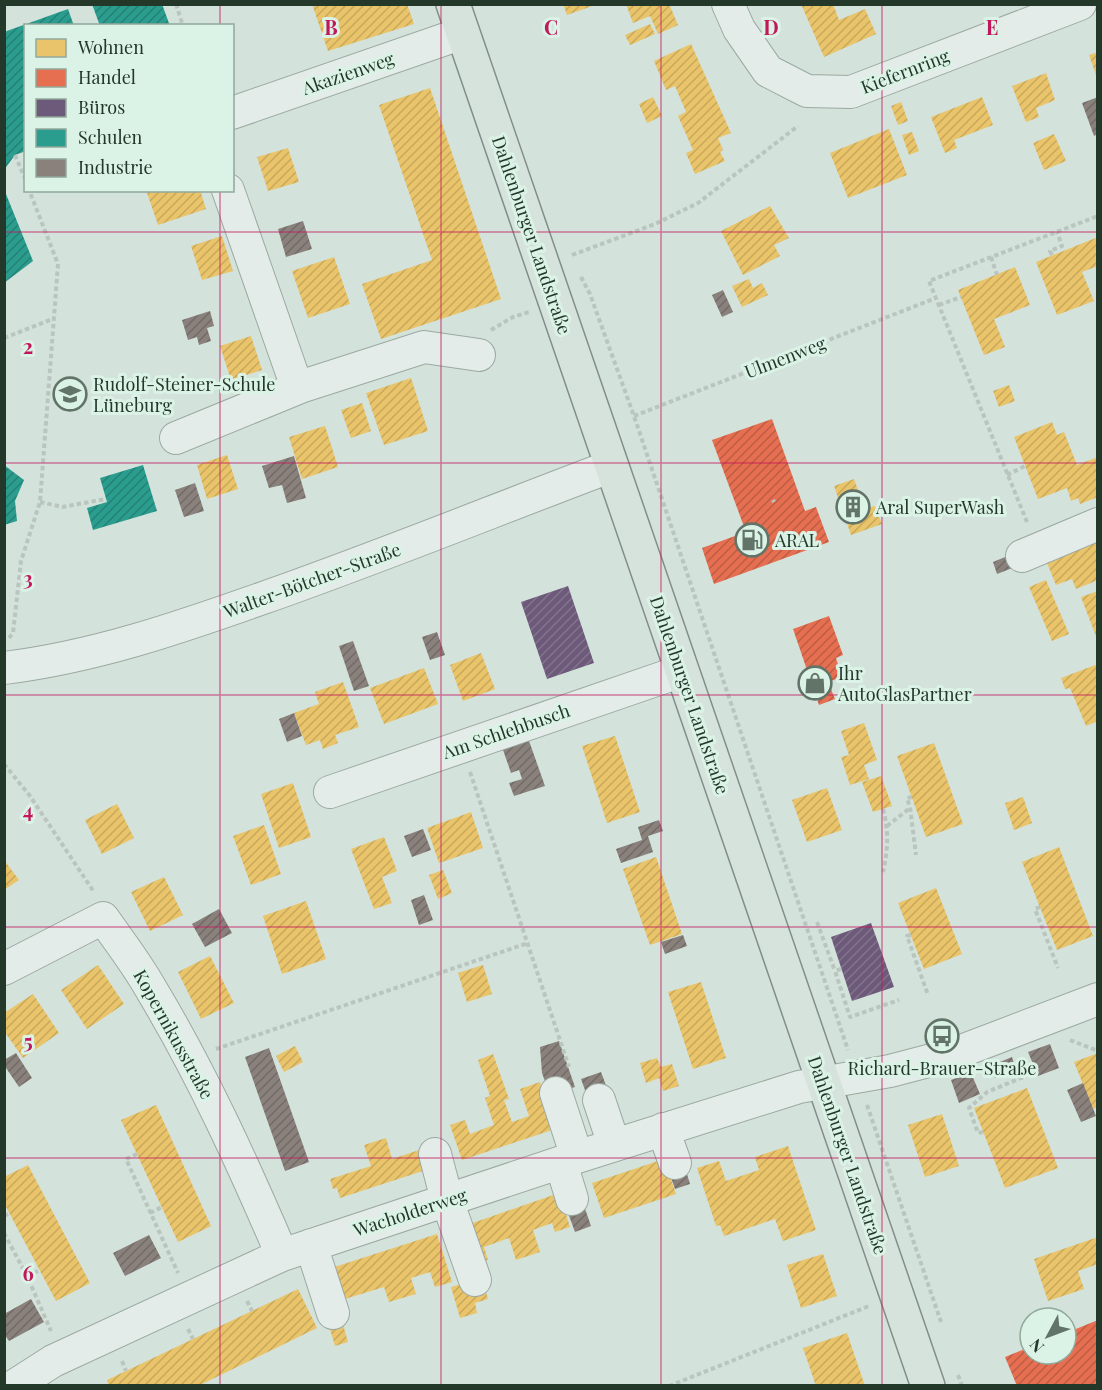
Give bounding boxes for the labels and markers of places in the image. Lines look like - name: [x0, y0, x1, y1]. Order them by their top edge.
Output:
- place label: Rudolf-Steiner-Schule Lüneburg: [93, 372, 275, 417]
- school or university icon: Rudolf-Steiner-Schule Lüneburg: [52, 376, 88, 412]
- building icon: Aral SuperWash: [835, 489, 871, 525]
- place label: Aral SuperWash: [875, 495, 1005, 519]
- fuel station icon: ARAL: [734, 522, 770, 558]
- place label: ARAL: [774, 528, 820, 552]
- place label: Ihr AutoGlasPartner: [837, 661, 972, 706]
- shop icon: Ihr AutoGlasPartner: [797, 665, 833, 701]
- bus stop icon: Richard-Brauer-Straße: [924, 1018, 960, 1054]
- place label: Richard-Brauer-Straße: [848, 1056, 1036, 1080]

